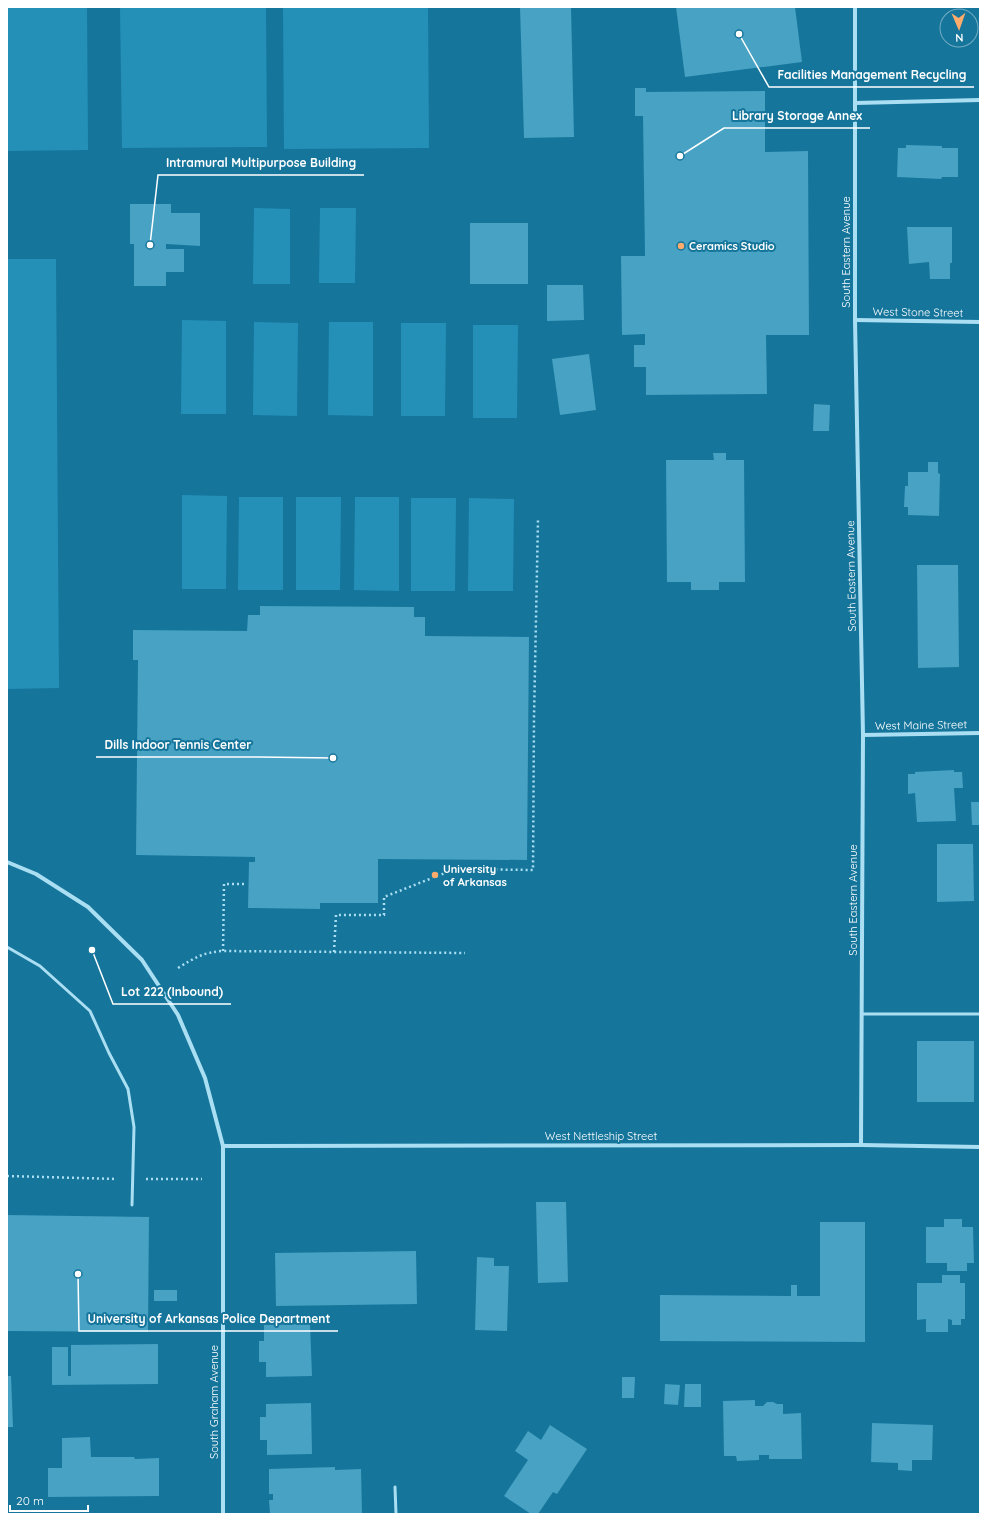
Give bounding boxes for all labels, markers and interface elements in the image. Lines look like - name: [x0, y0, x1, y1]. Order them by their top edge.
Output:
- north arrow: [939, 8, 979, 48]
- text: N: [955, 31, 964, 45]
- callout: Facilities Management Recycling: [769, 63, 974, 87]
- text: Facilities Management Recycling: [778, 67, 966, 82]
- callout: Library Storage Annex: [724, 104, 870, 128]
- text: Library Storage Annex: [732, 108, 862, 123]
- callout: Intramural Multipurpose Building: [158, 151, 364, 175]
- text: Intramural Multipurpose Building: [166, 155, 356, 170]
- street label: South Eastern Avenue: [839, 196, 853, 308]
- place label: Ceramics Studio: [689, 239, 775, 253]
- marker: Ceramics Studio: [676, 241, 686, 251]
- street label: West Stone Street: [873, 304, 964, 320]
- street label: South Eastern Avenue: [843, 520, 859, 632]
- street label: West Maine Street: [875, 717, 968, 733]
- callout: Dills Indoor Tennis Center: [96, 733, 259, 757]
- text: Dills Indoor Tennis Center: [105, 737, 251, 752]
- street label: South Eastern Avenue: [846, 844, 860, 956]
- place label: University of Arkansas: [443, 862, 507, 889]
- marker: University of Arkansas: [430, 870, 440, 880]
- callout: Lot 222 (Inbound): [113, 980, 231, 1004]
- text: Lot 222 (Inbound): [121, 984, 223, 999]
- street label: West Nettleship Street: [545, 1129, 657, 1143]
- callout: University of Arkansas Police Department: [79, 1307, 338, 1331]
- text: University of Arkansas Police Department: [88, 1311, 331, 1326]
- street label: South Graham Avenue: [207, 1345, 221, 1459]
- scale bar: [10, 1487, 88, 1513]
- text: 20 m: [16, 1493, 44, 1508]

